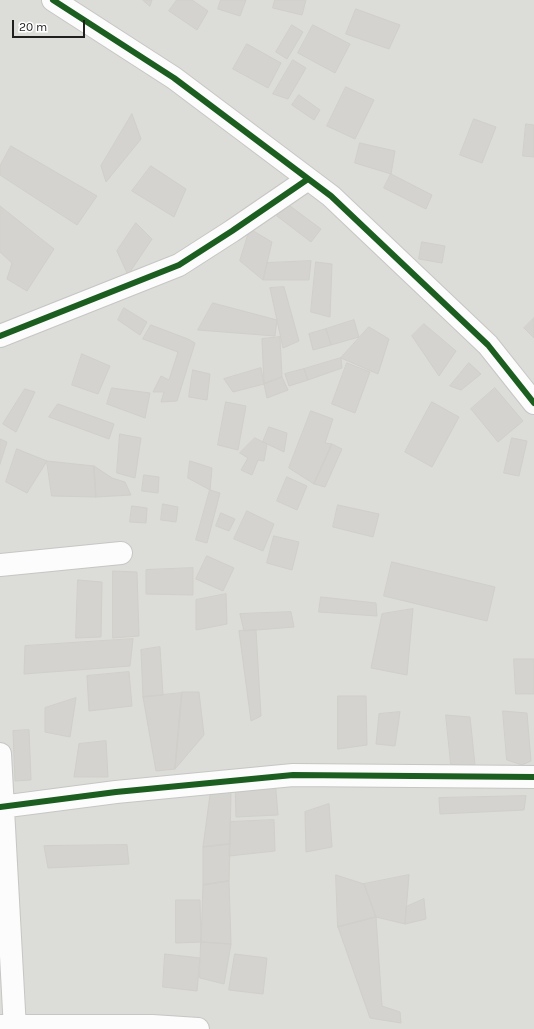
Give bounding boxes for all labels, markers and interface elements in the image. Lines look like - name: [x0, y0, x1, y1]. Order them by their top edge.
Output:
- scale bar: [14, 12, 87, 38]
- text: 20 m: [19, 20, 47, 34]

